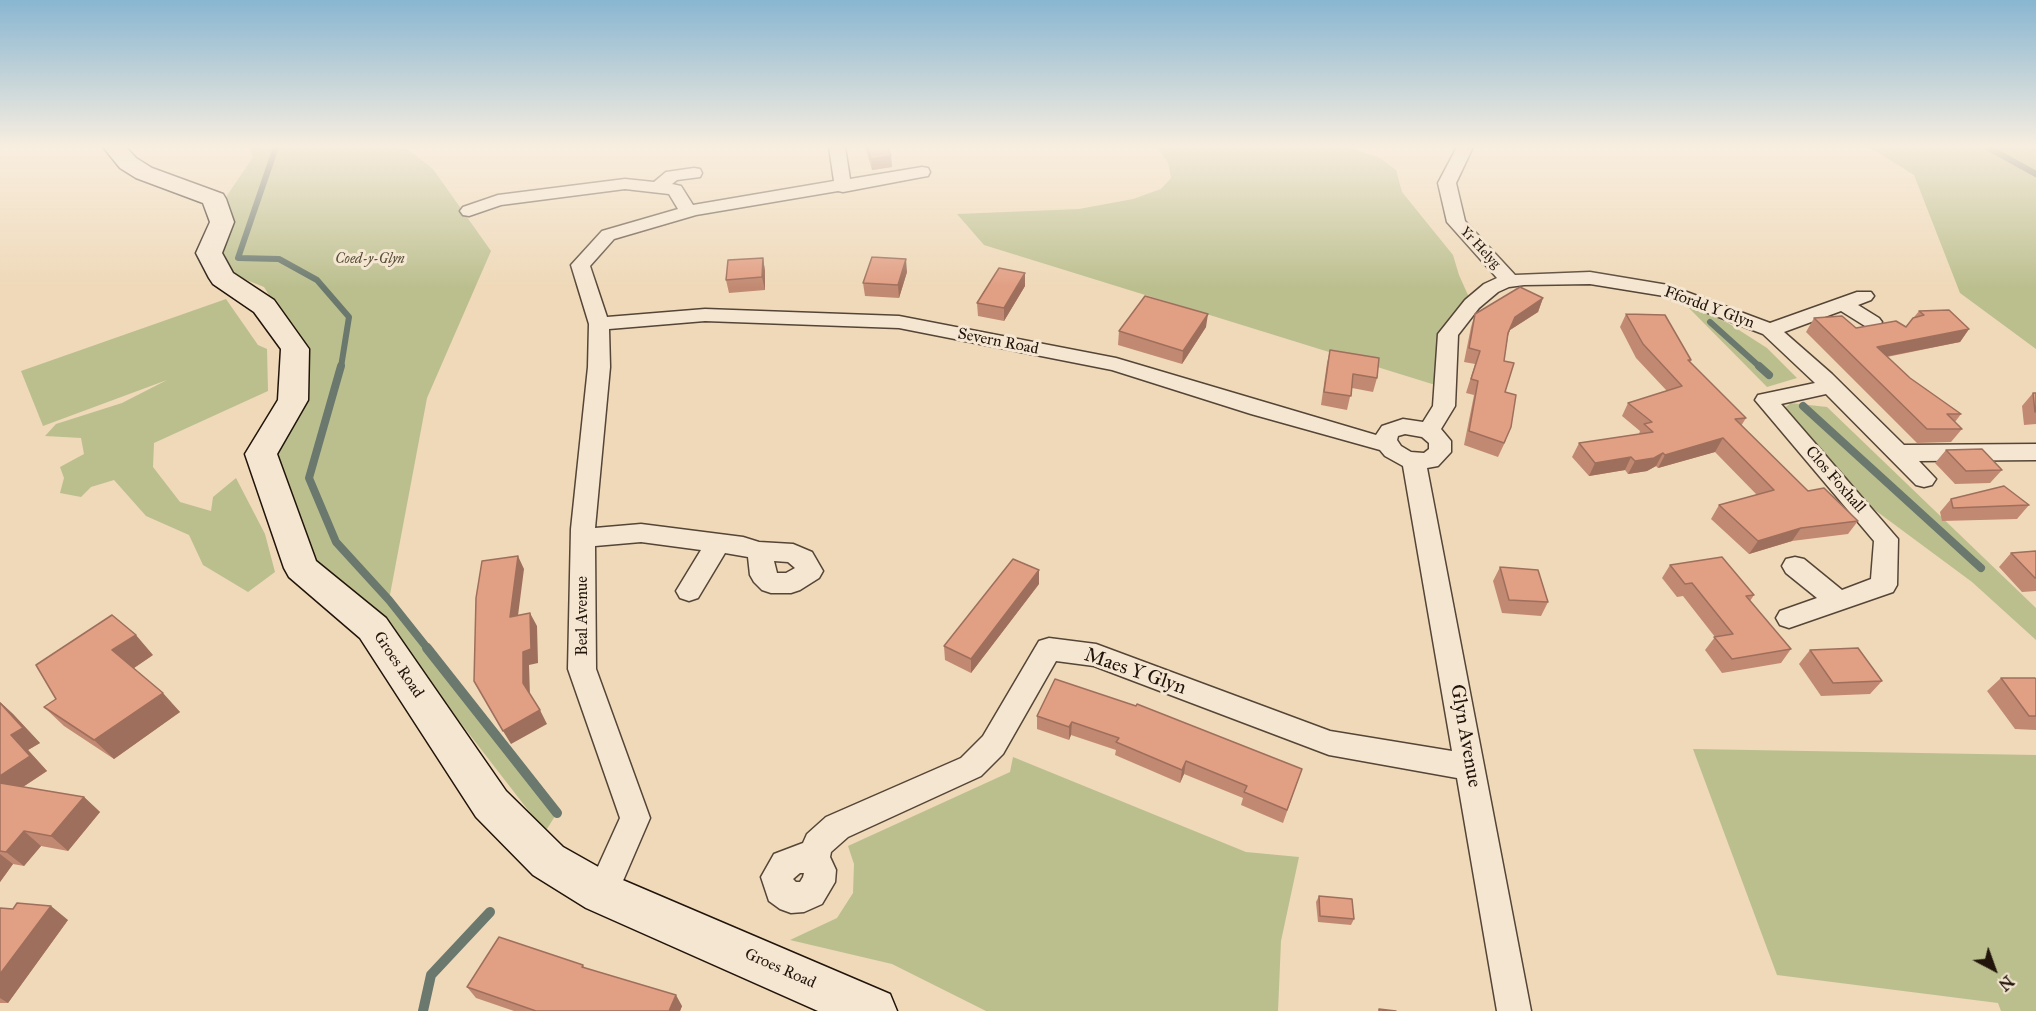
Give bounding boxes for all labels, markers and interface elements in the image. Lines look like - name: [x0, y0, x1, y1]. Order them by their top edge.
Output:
- street label: Yr Helyg: [1456, 224, 1504, 272]
- park label: Coed-y-Glyn: [335, 252, 405, 268]
- street label: Ffordd Y Glyn: [1661, 283, 1757, 333]
- street label: Severn Road: [956, 325, 1040, 359]
- street label: Clos Foxhall: [1801, 443, 1869, 517]
- street label: Beal Avenue: [573, 576, 593, 656]
- street label: Groes Road: [369, 628, 427, 702]
- street label: Maes Y Glyn: [1081, 643, 1189, 701]
- street label: Glyn Avenue: [1444, 683, 1486, 789]
- north arrow: [1964, 939, 2024, 999]
- street label: Groes Road: [741, 945, 819, 993]
- text: N: [1995, 971, 2017, 995]

